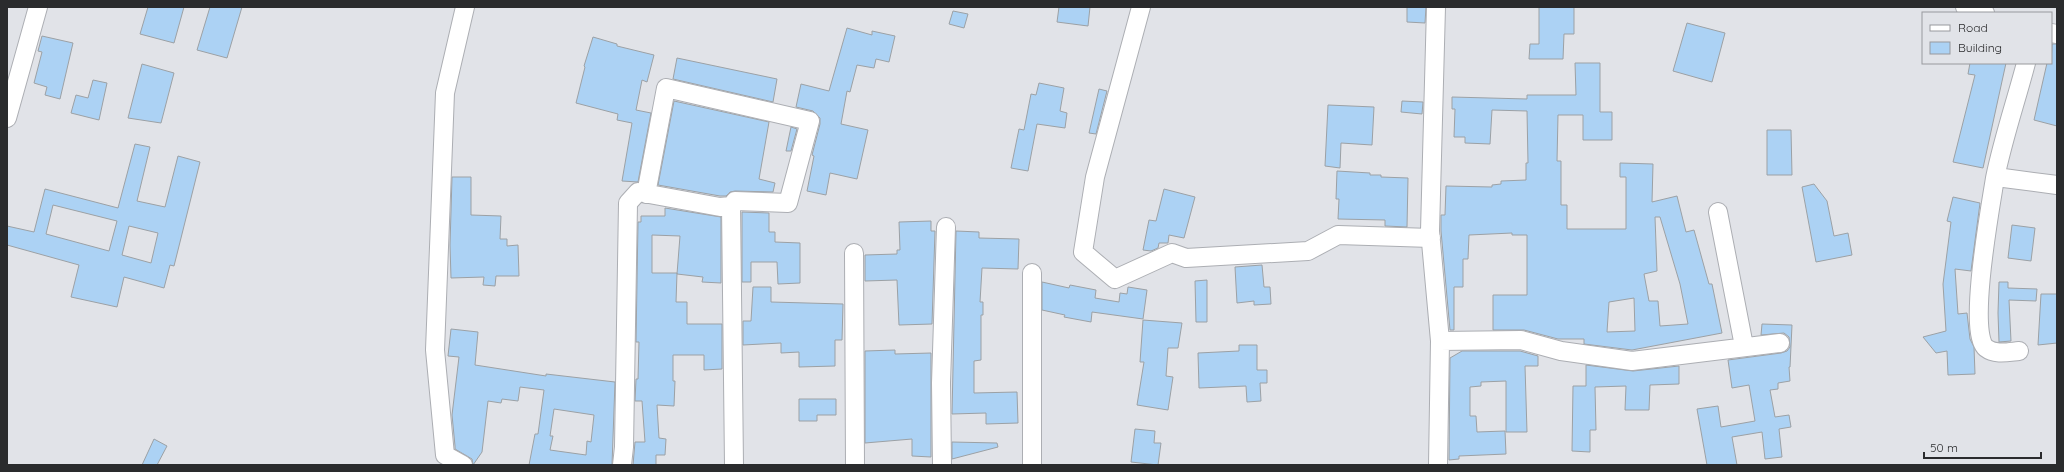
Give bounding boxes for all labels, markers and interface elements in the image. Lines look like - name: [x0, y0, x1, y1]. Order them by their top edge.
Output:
- legend: [1922, 12, 2052, 64]
- text: Road: [1958, 20, 1988, 35]
- text: Building: [1958, 40, 2002, 55]
- scale bar: [1924, 434, 2041, 460]
- text: 50 m: [1930, 440, 1958, 455]

